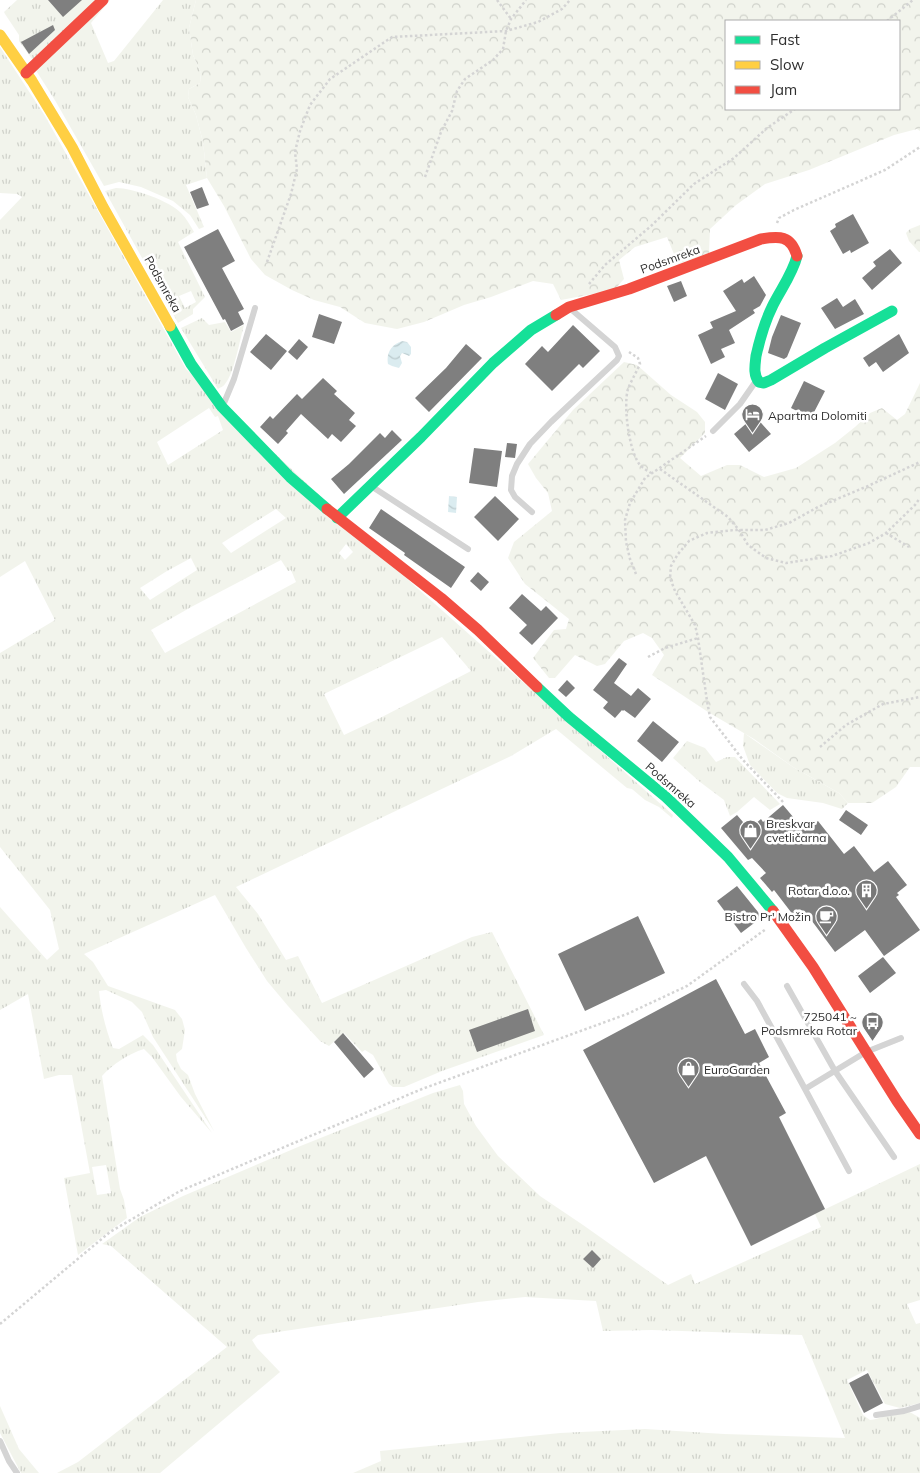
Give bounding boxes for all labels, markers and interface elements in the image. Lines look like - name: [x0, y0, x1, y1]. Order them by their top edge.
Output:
- legend: [725, 20, 900, 110]
- text: Fast: [770, 30, 800, 49]
- text: Slow: [770, 55, 804, 74]
- text: Jam: [770, 80, 797, 99]
- street label: Podsmreka: [638, 241, 702, 277]
- street label: Podsmreka: [141, 253, 185, 315]
- hotel icon: Apartma Dolomiti: [740, 403, 764, 434]
- place label: Apartma Dolomiti: [768, 408, 867, 423]
- street label: Podsmreka: [643, 759, 699, 811]
- place label: Breskvar cvetličarna: [766, 816, 826, 845]
- shop icon: Breskvar cvetličarna: [738, 818, 762, 849]
- building icon: Rotar d.o.o.: [854, 878, 878, 909]
- place label: Rotar d.o.o.: [788, 883, 850, 898]
- cafe icon: Bistro Pr' Možin: [815, 904, 839, 935]
- place label: Bistro Pr' Možin: [725, 909, 811, 924]
- place label: 725041 ~ Podsmreka Rotar: [761, 1009, 858, 1038]
- bus stop icon: 725041 ~ Podsmreka Rotar: [861, 1011, 885, 1042]
- shop icon: EuroGarden: [676, 1057, 700, 1088]
- place label: EuroGarden: [704, 1062, 770, 1077]

